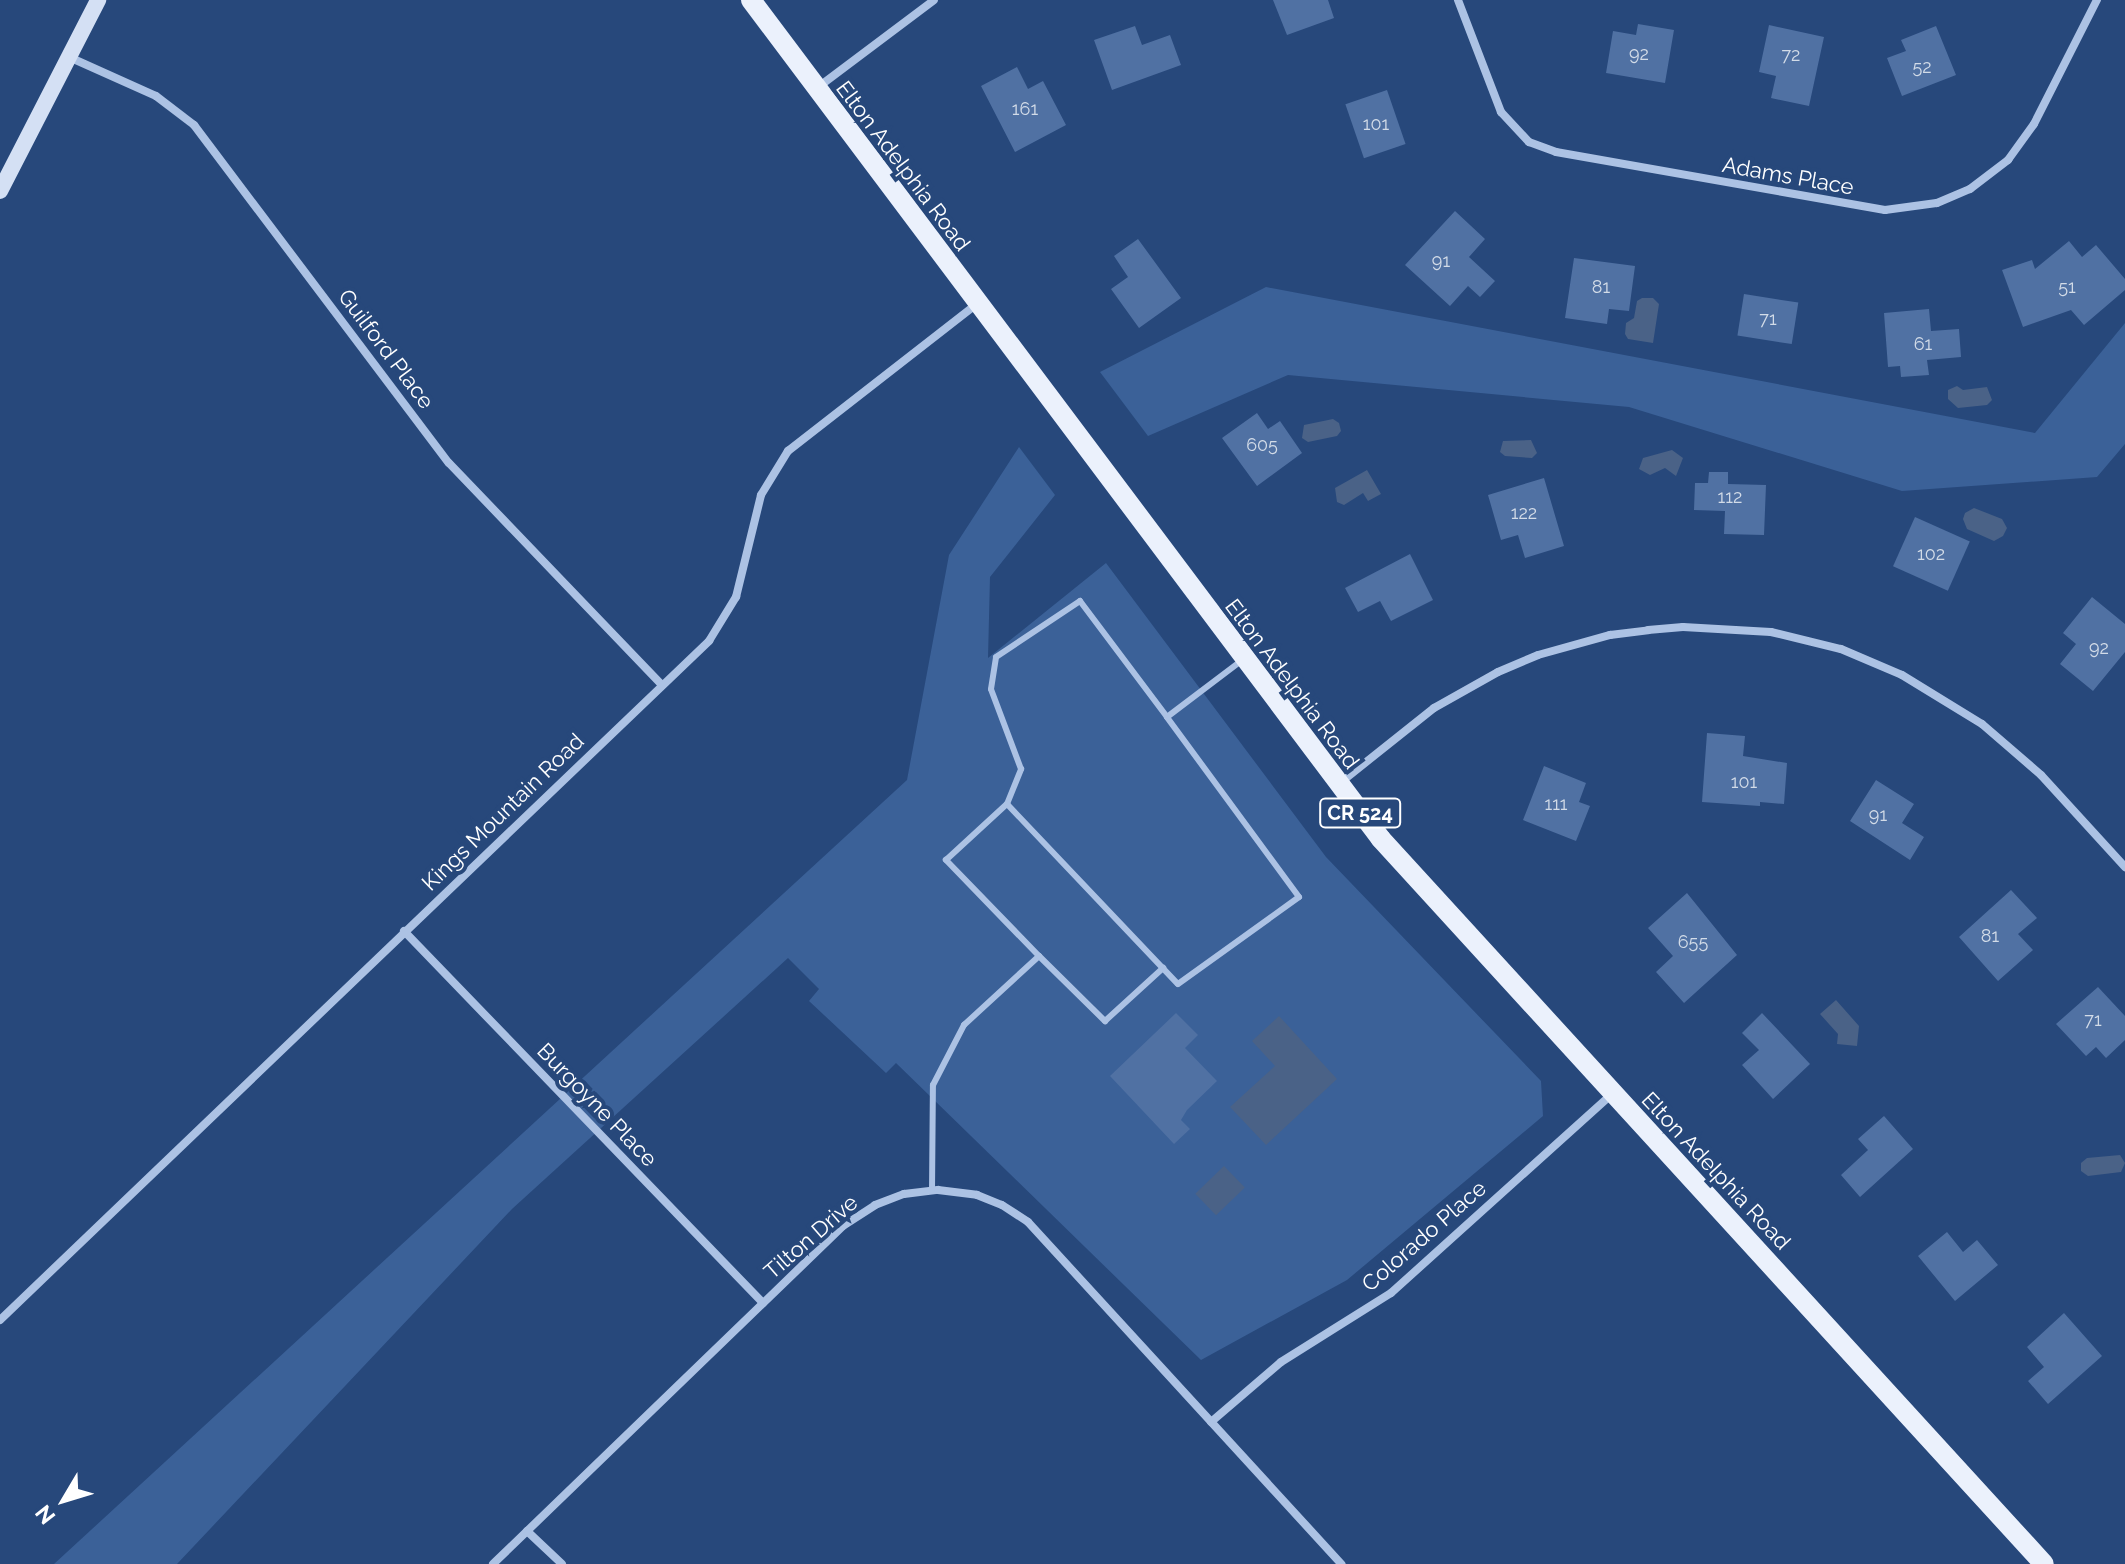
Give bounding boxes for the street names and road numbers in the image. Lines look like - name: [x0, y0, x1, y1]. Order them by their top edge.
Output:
- street label: Elton Adelphia Road: [830, 75, 976, 257]
- street label: Adams Place: [1720, 151, 1856, 201]
- street label: Guilford Place: [332, 284, 440, 414]
- street label: Elton Adelphia Road: [1219, 593, 1365, 775]
- street label: Kings Mountain Road: [417, 728, 589, 896]
- road number: CR 524: [1318, 797, 1402, 829]
- street label: Burgoyne Place: [532, 1038, 662, 1172]
- street label: Elton Adelphia Road: [1636, 1086, 1796, 1256]
- street label: Colorado Place: [1357, 1175, 1491, 1297]
- street label: Tilton Drive: [759, 1189, 863, 1285]

